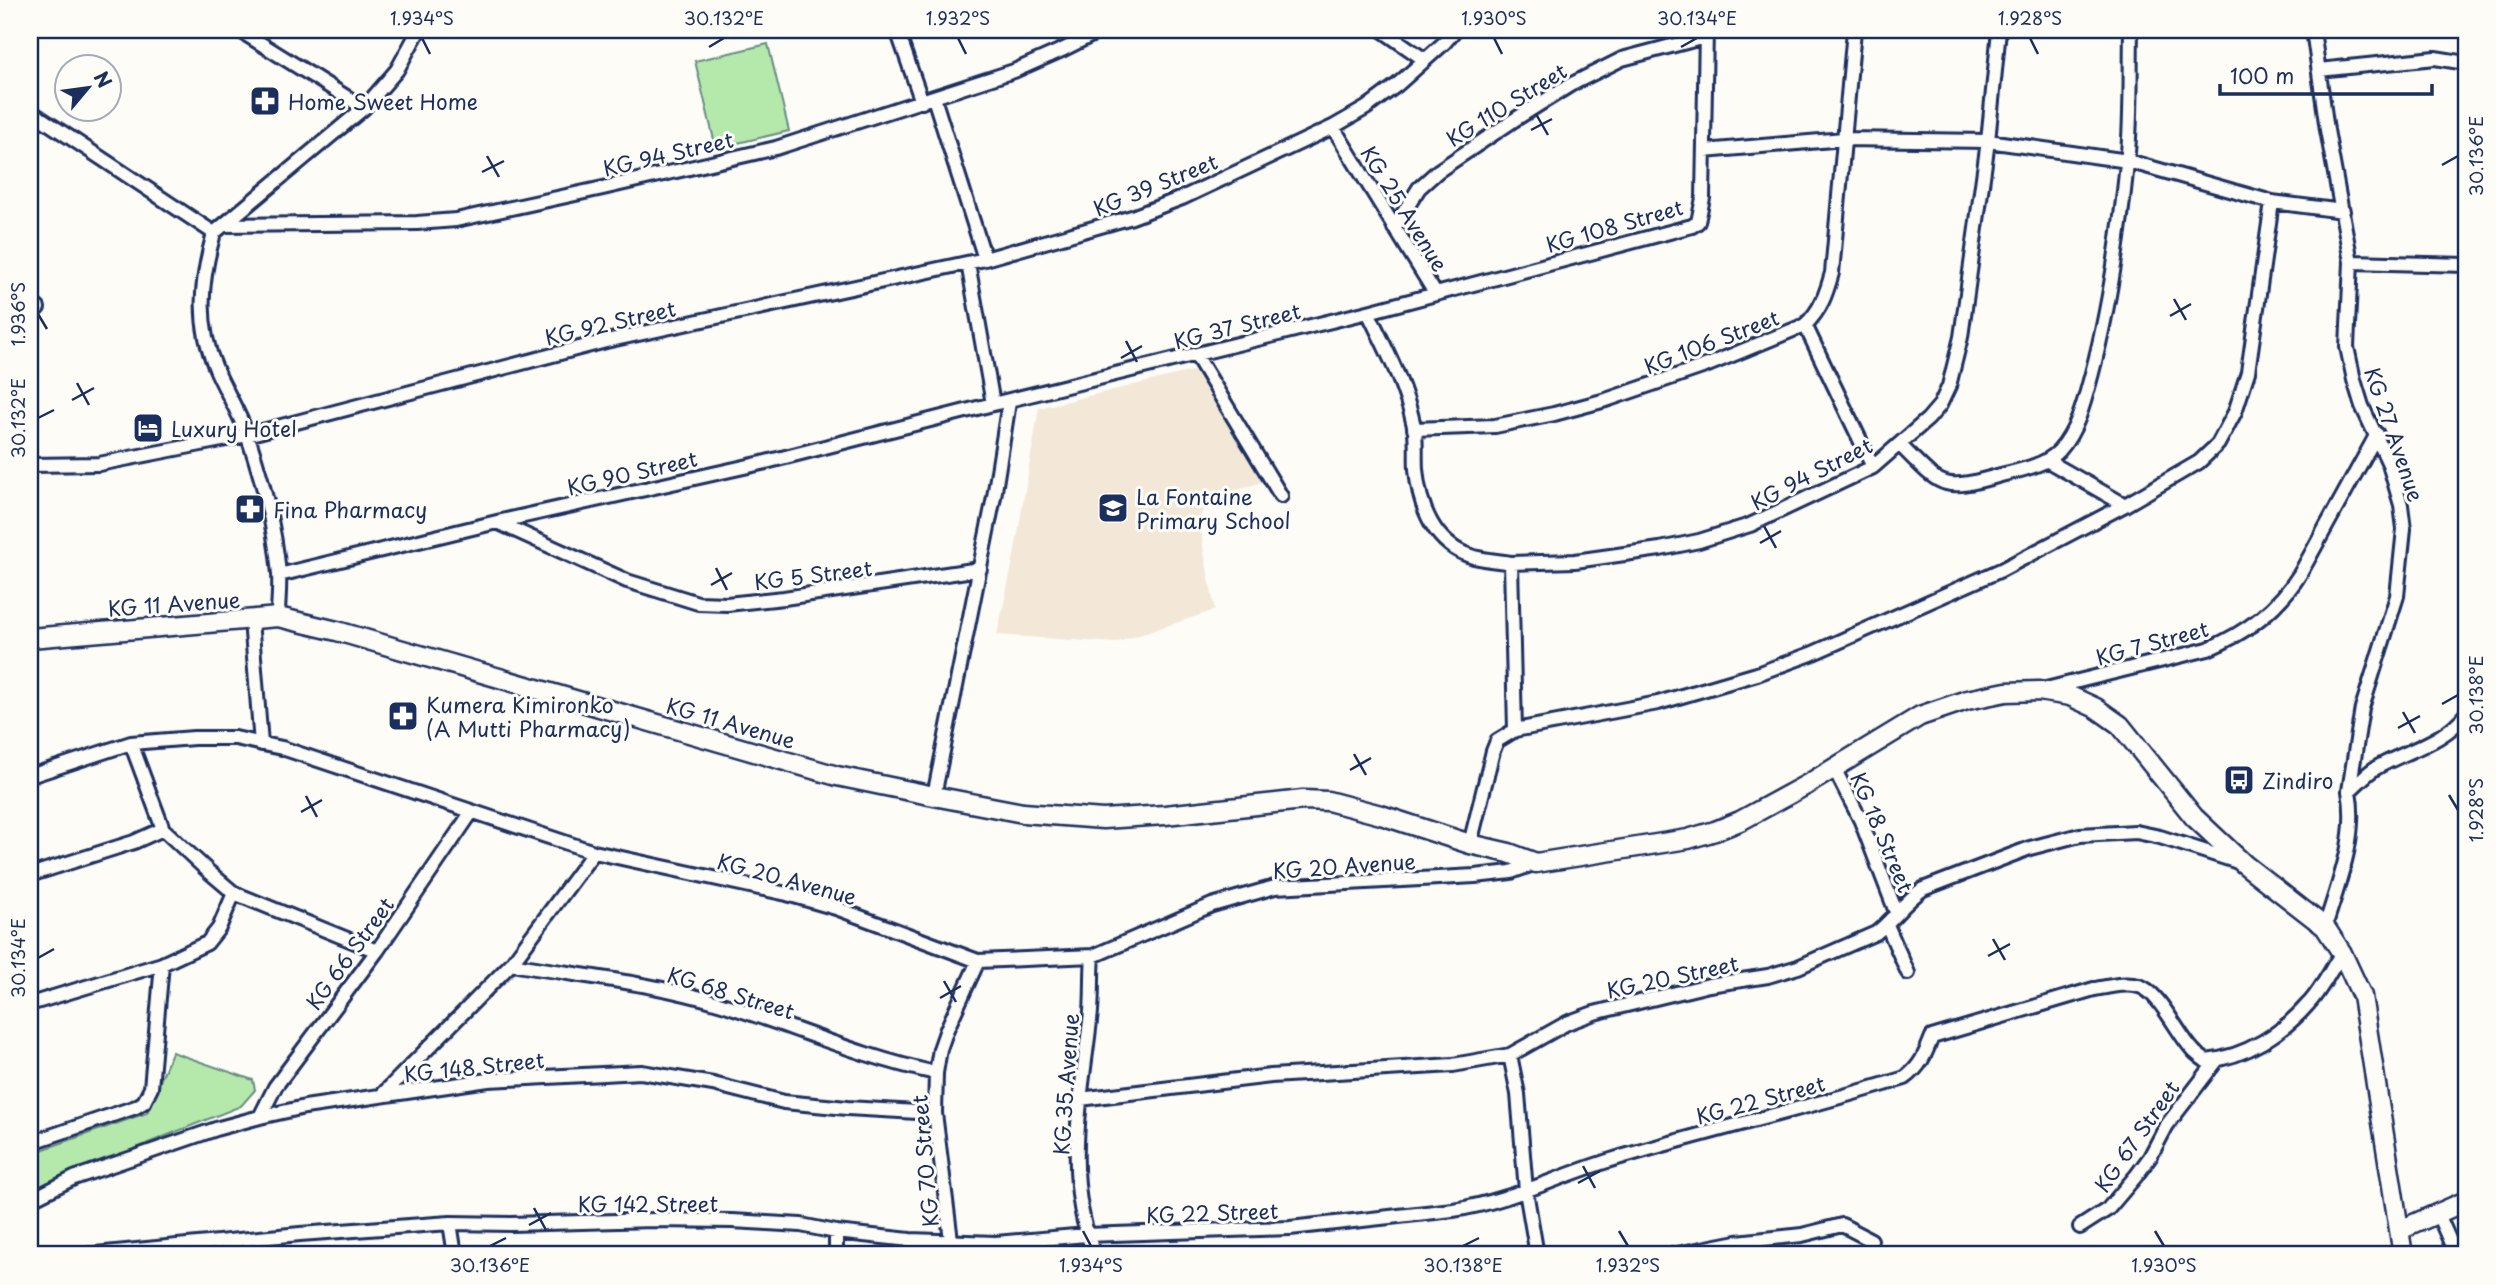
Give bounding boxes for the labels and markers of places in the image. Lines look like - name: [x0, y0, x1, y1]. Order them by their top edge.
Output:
- pharmacy icon: Home Sweet Home: [248, 84, 282, 118]
- place label: Home Sweet Home: [288, 85, 478, 117]
- hotel icon: Luxury Hotel: [131, 411, 165, 445]
- place label: Luxury Hotel: [171, 412, 297, 444]
- place label: La Fontaine Primary School: [1136, 480, 1291, 536]
- school or university icon: La Fontaine Primary School: [1096, 491, 1130, 525]
- pharmacy icon: Fina Pharmacy: [233, 492, 267, 526]
- place label: Fina Pharmacy: [273, 493, 427, 525]
- place label: Kumera Kimironko (A Mutti Pharmacy): [426, 688, 630, 744]
- pharmacy icon: Kumera Kimironko (A Mutti Pharmacy): [386, 699, 420, 733]
- bus stop icon: Zindiro: [2222, 763, 2256, 797]
- place label: Zindiro: [2262, 764, 2333, 796]

